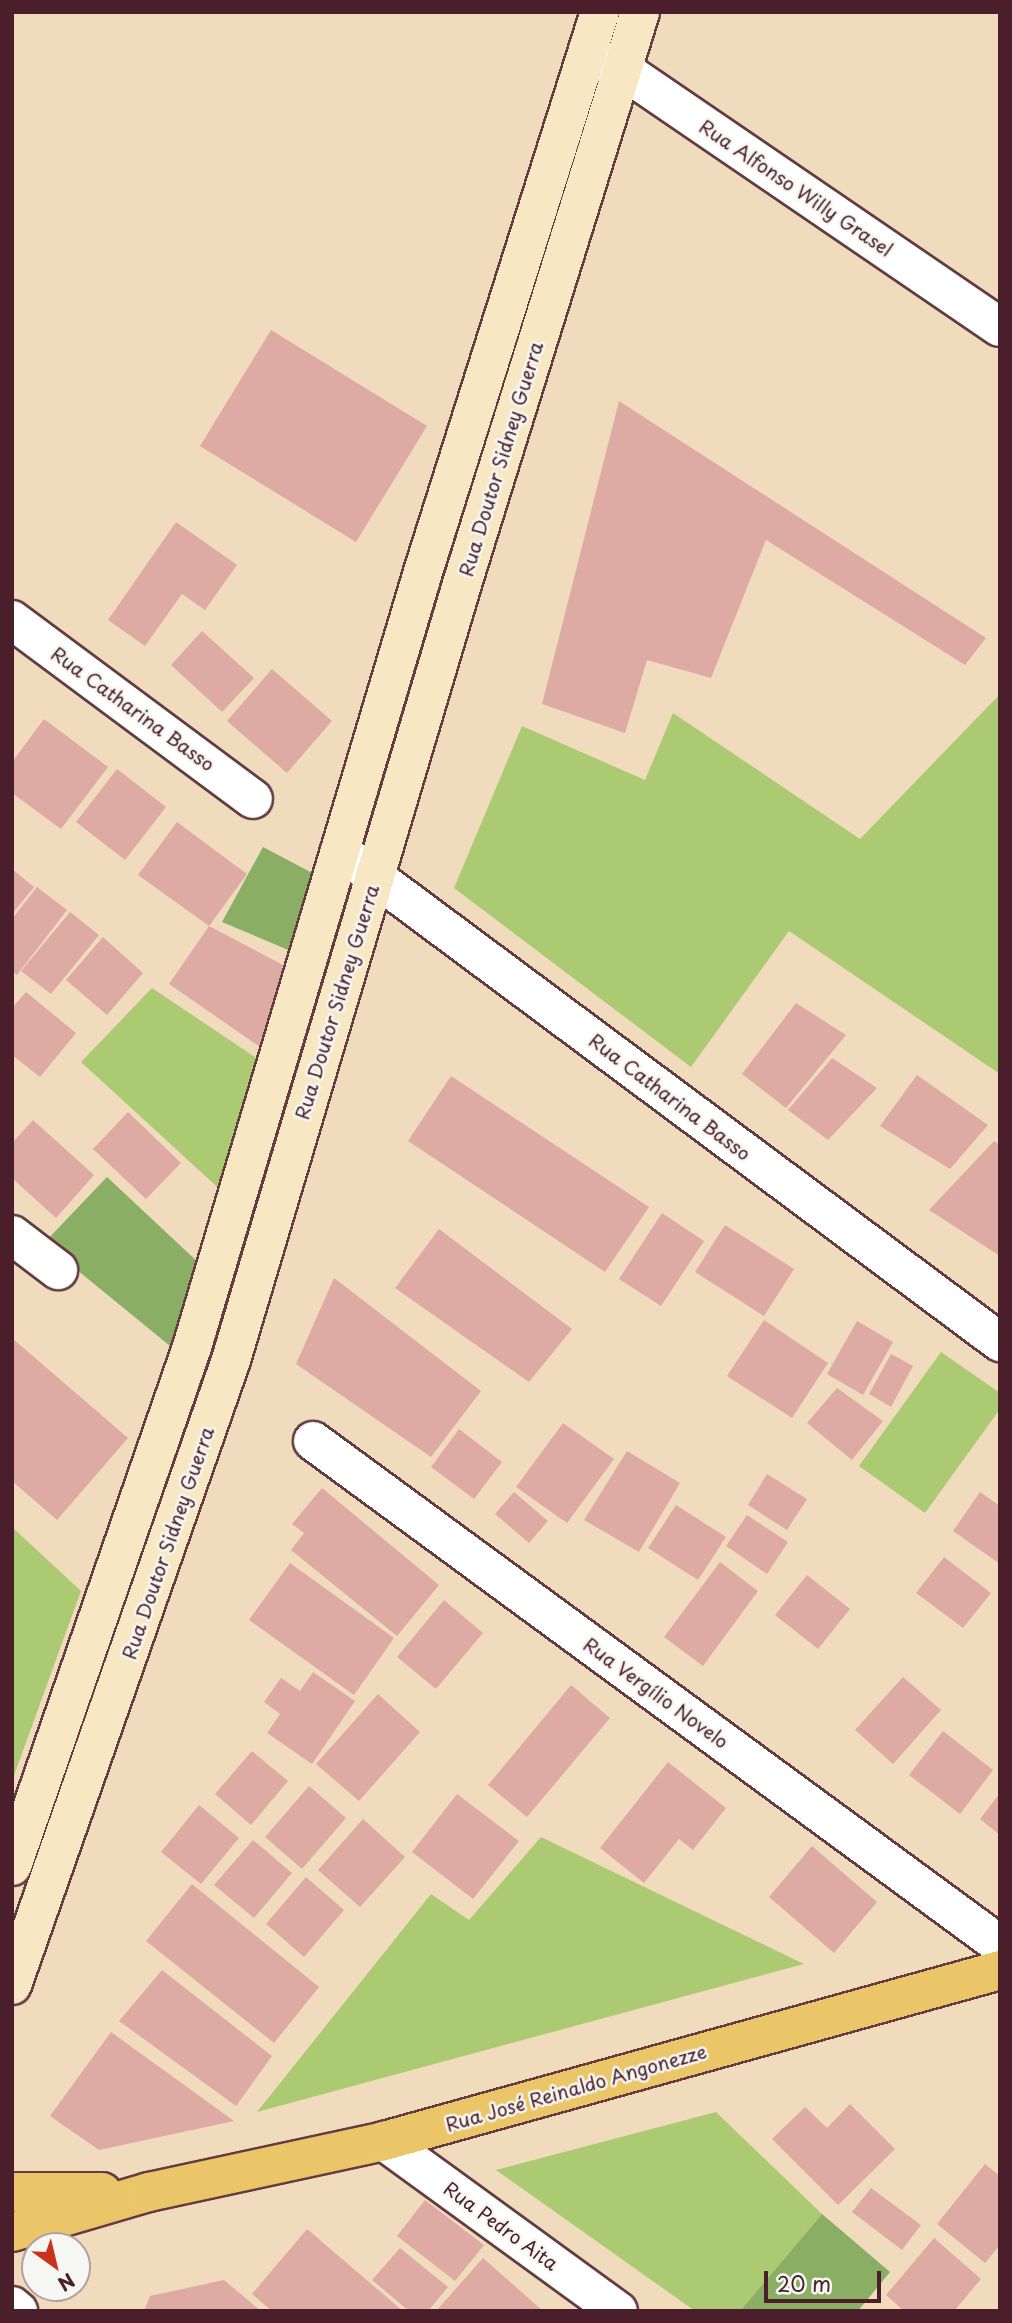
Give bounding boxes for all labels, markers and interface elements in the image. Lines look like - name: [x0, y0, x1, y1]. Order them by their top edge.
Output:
- street label: Rua Alfonso Willy Grasel: [695, 114, 897, 262]
- street label: Rua Doutor Sidney Guerra: [454, 339, 548, 579]
- street label: Rua Catharina Basso: [48, 643, 218, 775]
- street label: Rua Doutor Sidney Guerra: [290, 882, 384, 1122]
- street label: Rua Catharina Basso: [586, 1029, 754, 1165]
- street label: Rua Doutor Sidney Guerra: [117, 1424, 219, 1662]
- street label: Rua Vergílio Novelo: [579, 1632, 733, 1754]
- street label: Rua José Reinaldo Angonezze: [442, 2039, 710, 2137]
- street label: Rua Pedro Aita: [438, 2176, 564, 2276]
- north arrow: [21, 2232, 91, 2302]
- scale bar: [767, 2256, 884, 2300]
- text: N: [53, 2267, 81, 2299]
- text: 20 m: [777, 2267, 831, 2299]

